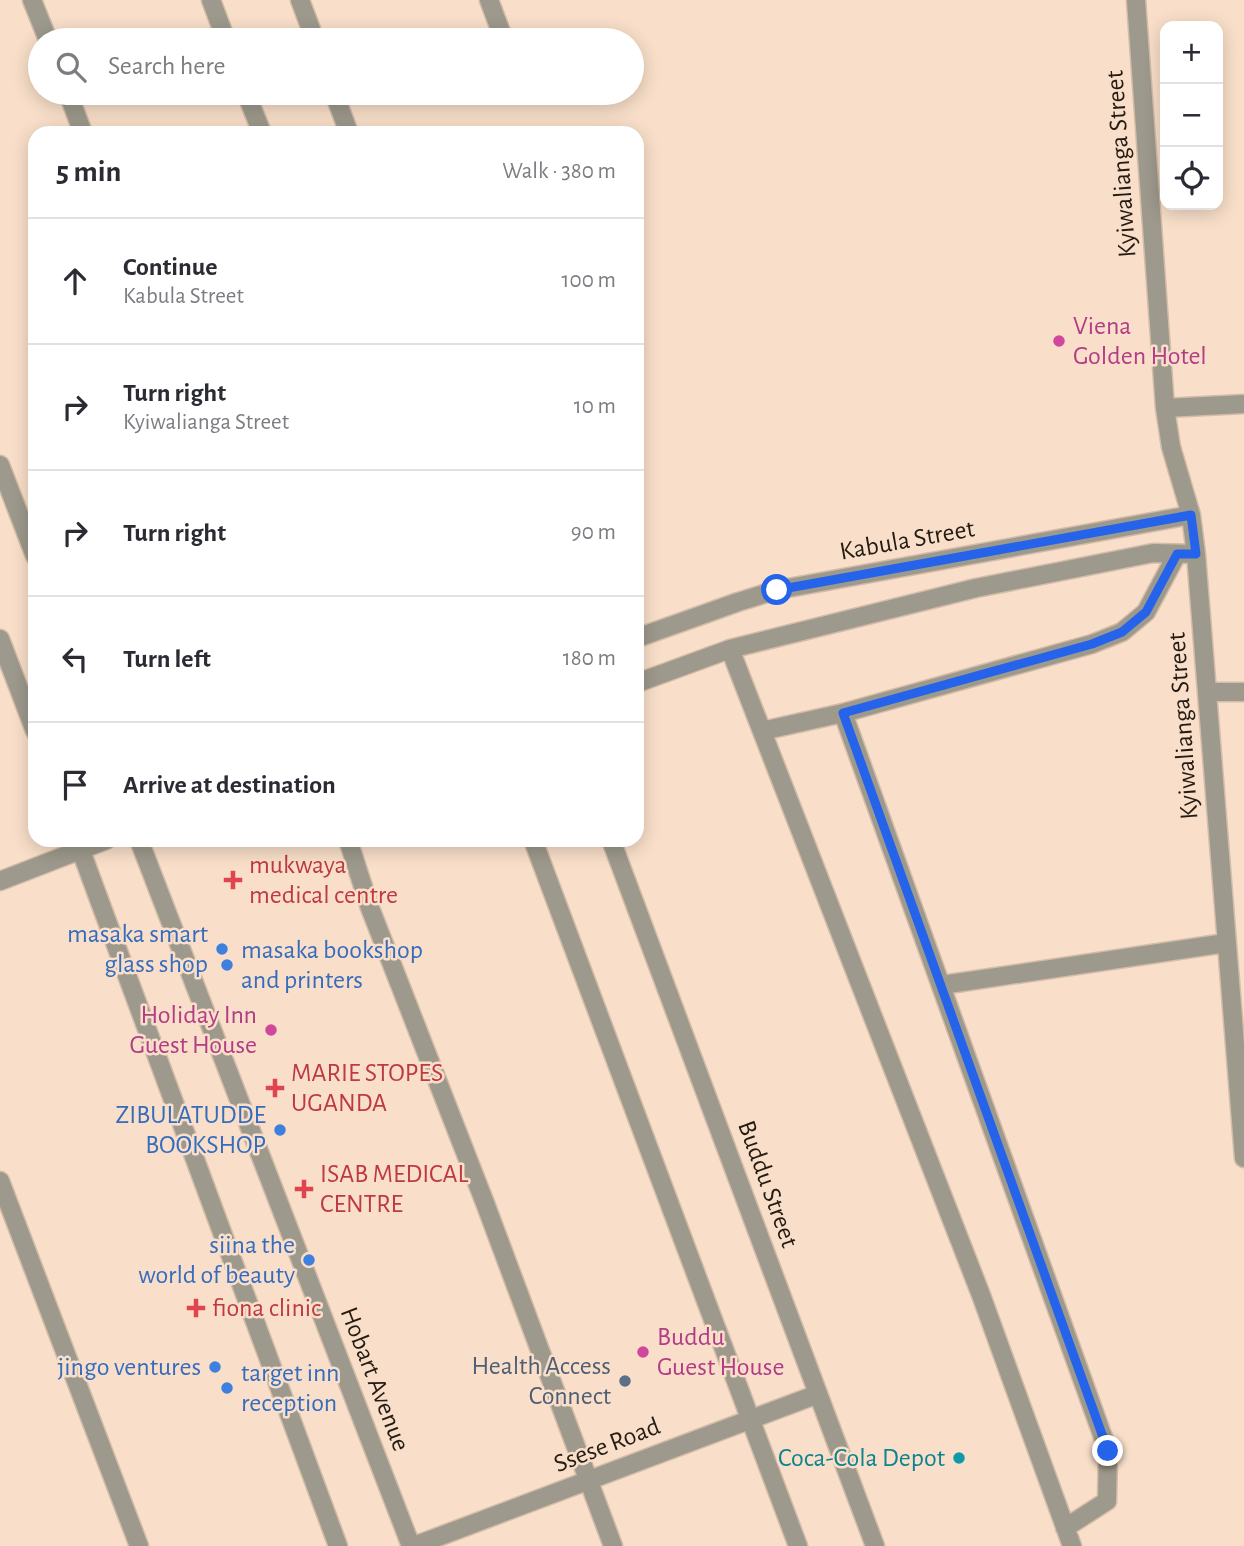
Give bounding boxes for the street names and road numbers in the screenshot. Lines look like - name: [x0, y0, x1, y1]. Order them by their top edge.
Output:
- street label: Kyiwalianga Street: [1101, 69, 1141, 259]
- street label: Kabula Street: [838, 515, 976, 565]
- street label: Kyiwalianga Street: [1163, 631, 1203, 821]
- street label: Buddu Street: [733, 1117, 803, 1251]
- street label: Hobart Avenue: [336, 1303, 414, 1455]
- street label: Ssese Road: [550, 1413, 664, 1477]

